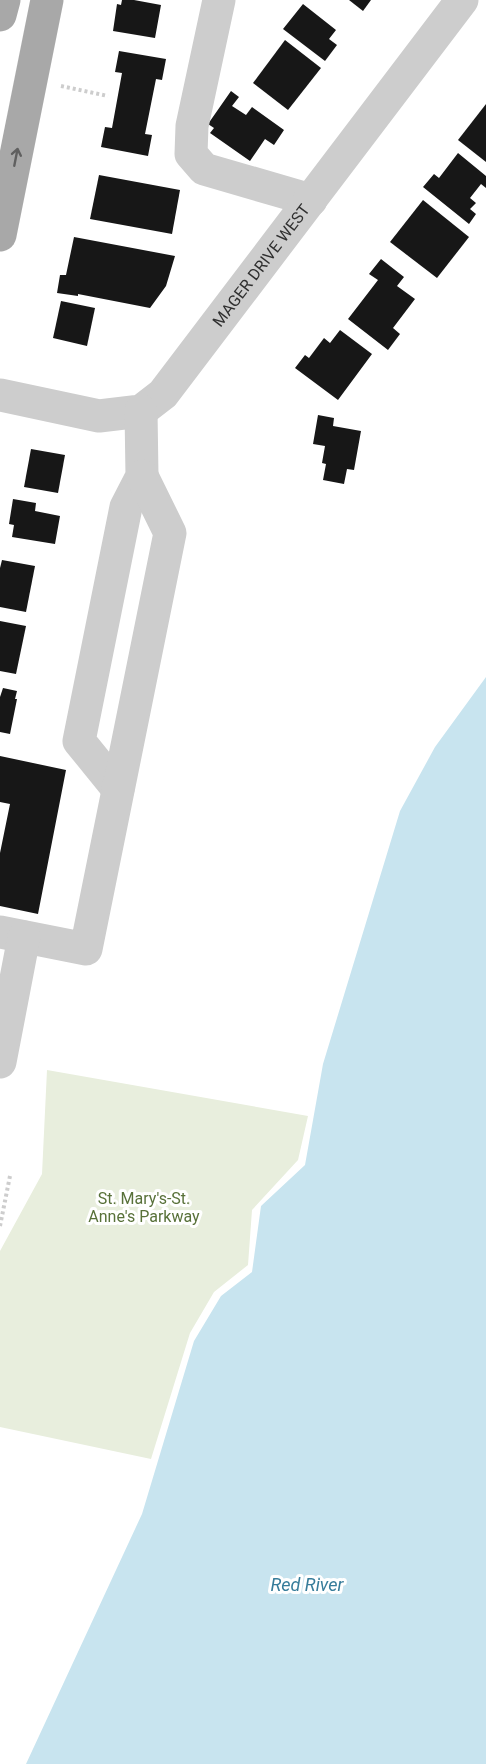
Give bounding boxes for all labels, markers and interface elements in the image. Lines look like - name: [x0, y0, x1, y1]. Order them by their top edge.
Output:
- one-way arrow: [11, 148, 22, 167]
- street label: MAGER DRIVE WEST: [208, 200, 314, 330]
- park label: St. Mary's-St. Anne's Parkway: [88, 1189, 200, 1226]
- water label: Red River: [271, 1574, 344, 1595]

